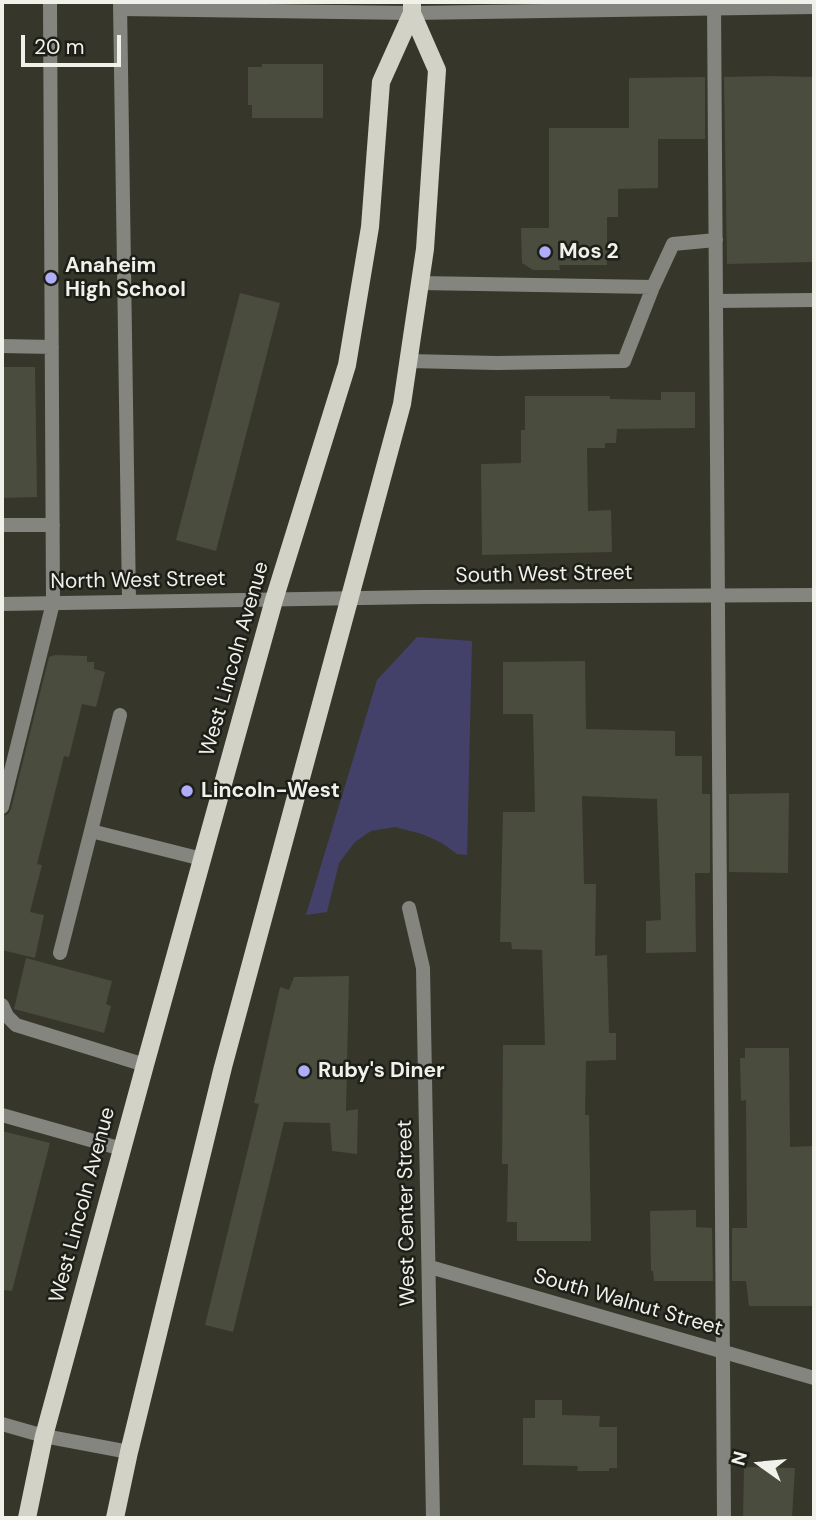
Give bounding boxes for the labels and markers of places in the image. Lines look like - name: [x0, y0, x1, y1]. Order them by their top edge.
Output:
- place label: Mos 2: [559, 239, 619, 265]
- marker: Mos 2: [537, 244, 553, 260]
- place label: Anaheim High School: [65, 253, 186, 303]
- marker: Anaheim High School: [43, 270, 59, 286]
- place label: Lincoln-West: [201, 778, 340, 804]
- marker: Lincoln-West: [179, 783, 195, 799]
- place label: Ruby's Diner: [318, 1058, 445, 1084]
- marker: Ruby's Diner: [296, 1063, 312, 1079]

